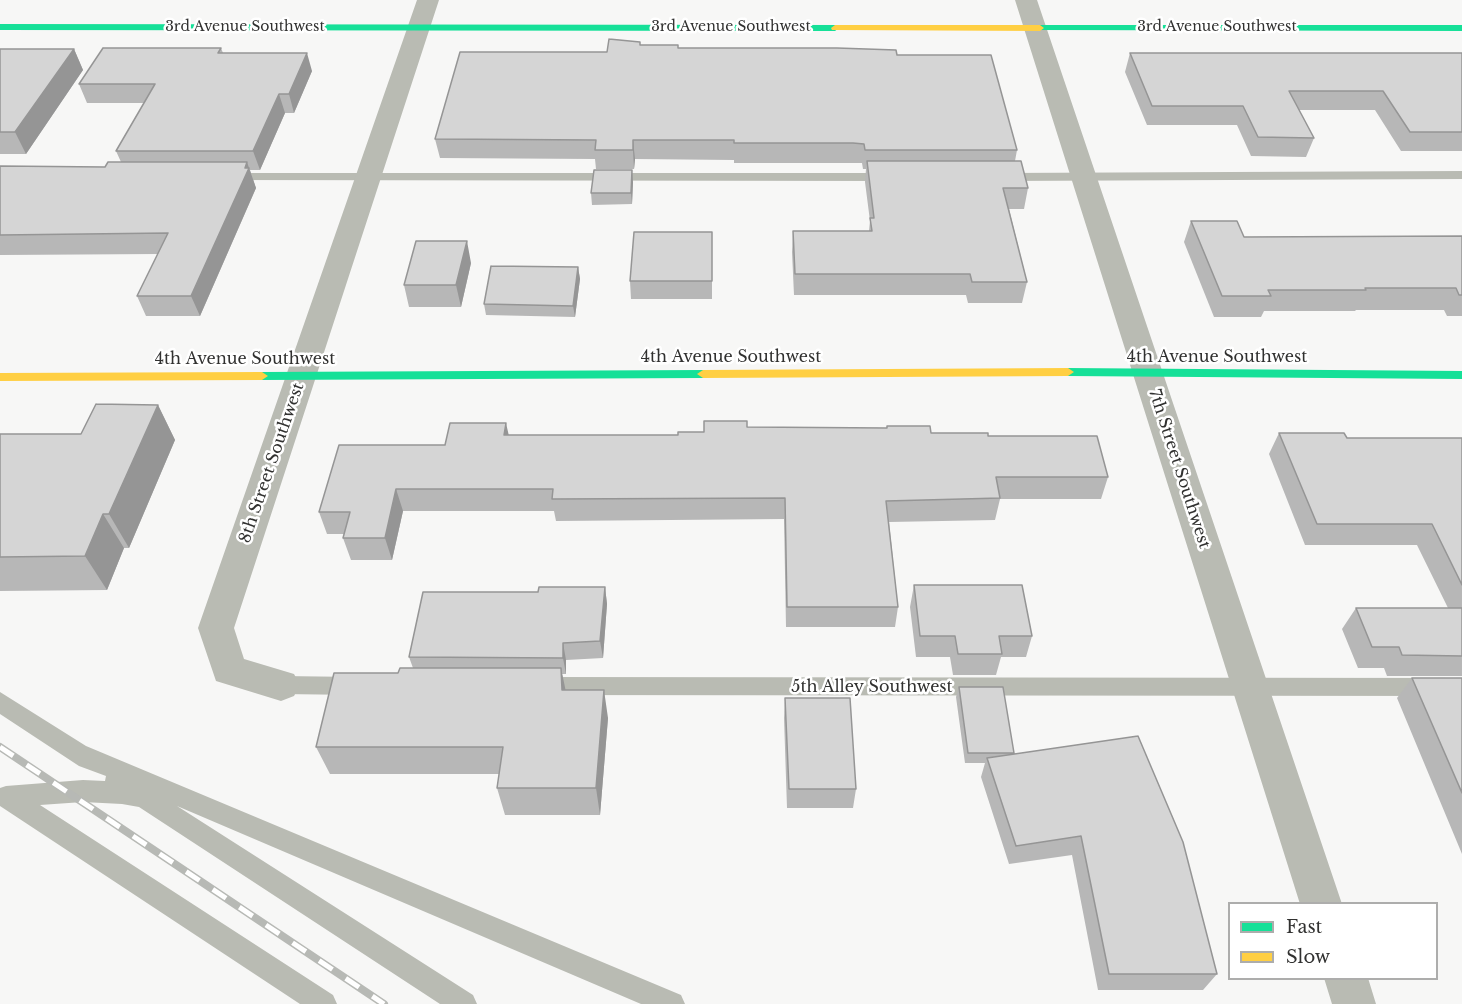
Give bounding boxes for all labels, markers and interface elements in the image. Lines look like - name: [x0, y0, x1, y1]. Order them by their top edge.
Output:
- street label: 3rd Avenue Southwest: [165, 19, 325, 35]
- street label: 3rd Avenue Southwest: [651, 19, 811, 35]
- street label: 3rd Avenue Southwest: [1137, 19, 1297, 35]
- street label: 4th Avenue Southwest: [641, 347, 821, 367]
- street label: 4th Avenue Southwest: [1127, 347, 1307, 367]
- street label: 4th Avenue Southwest: [155, 349, 335, 369]
- street label: 8th Street Southwest: [236, 380, 308, 546]
- street label: 7th Street Southwest: [1144, 387, 1214, 551]
- street label: 5th Alley Southwest: [791, 677, 953, 697]
- legend: [1228, 902, 1438, 980]
- text: Fast: [1286, 916, 1322, 938]
- text: Slow: [1286, 946, 1330, 968]

